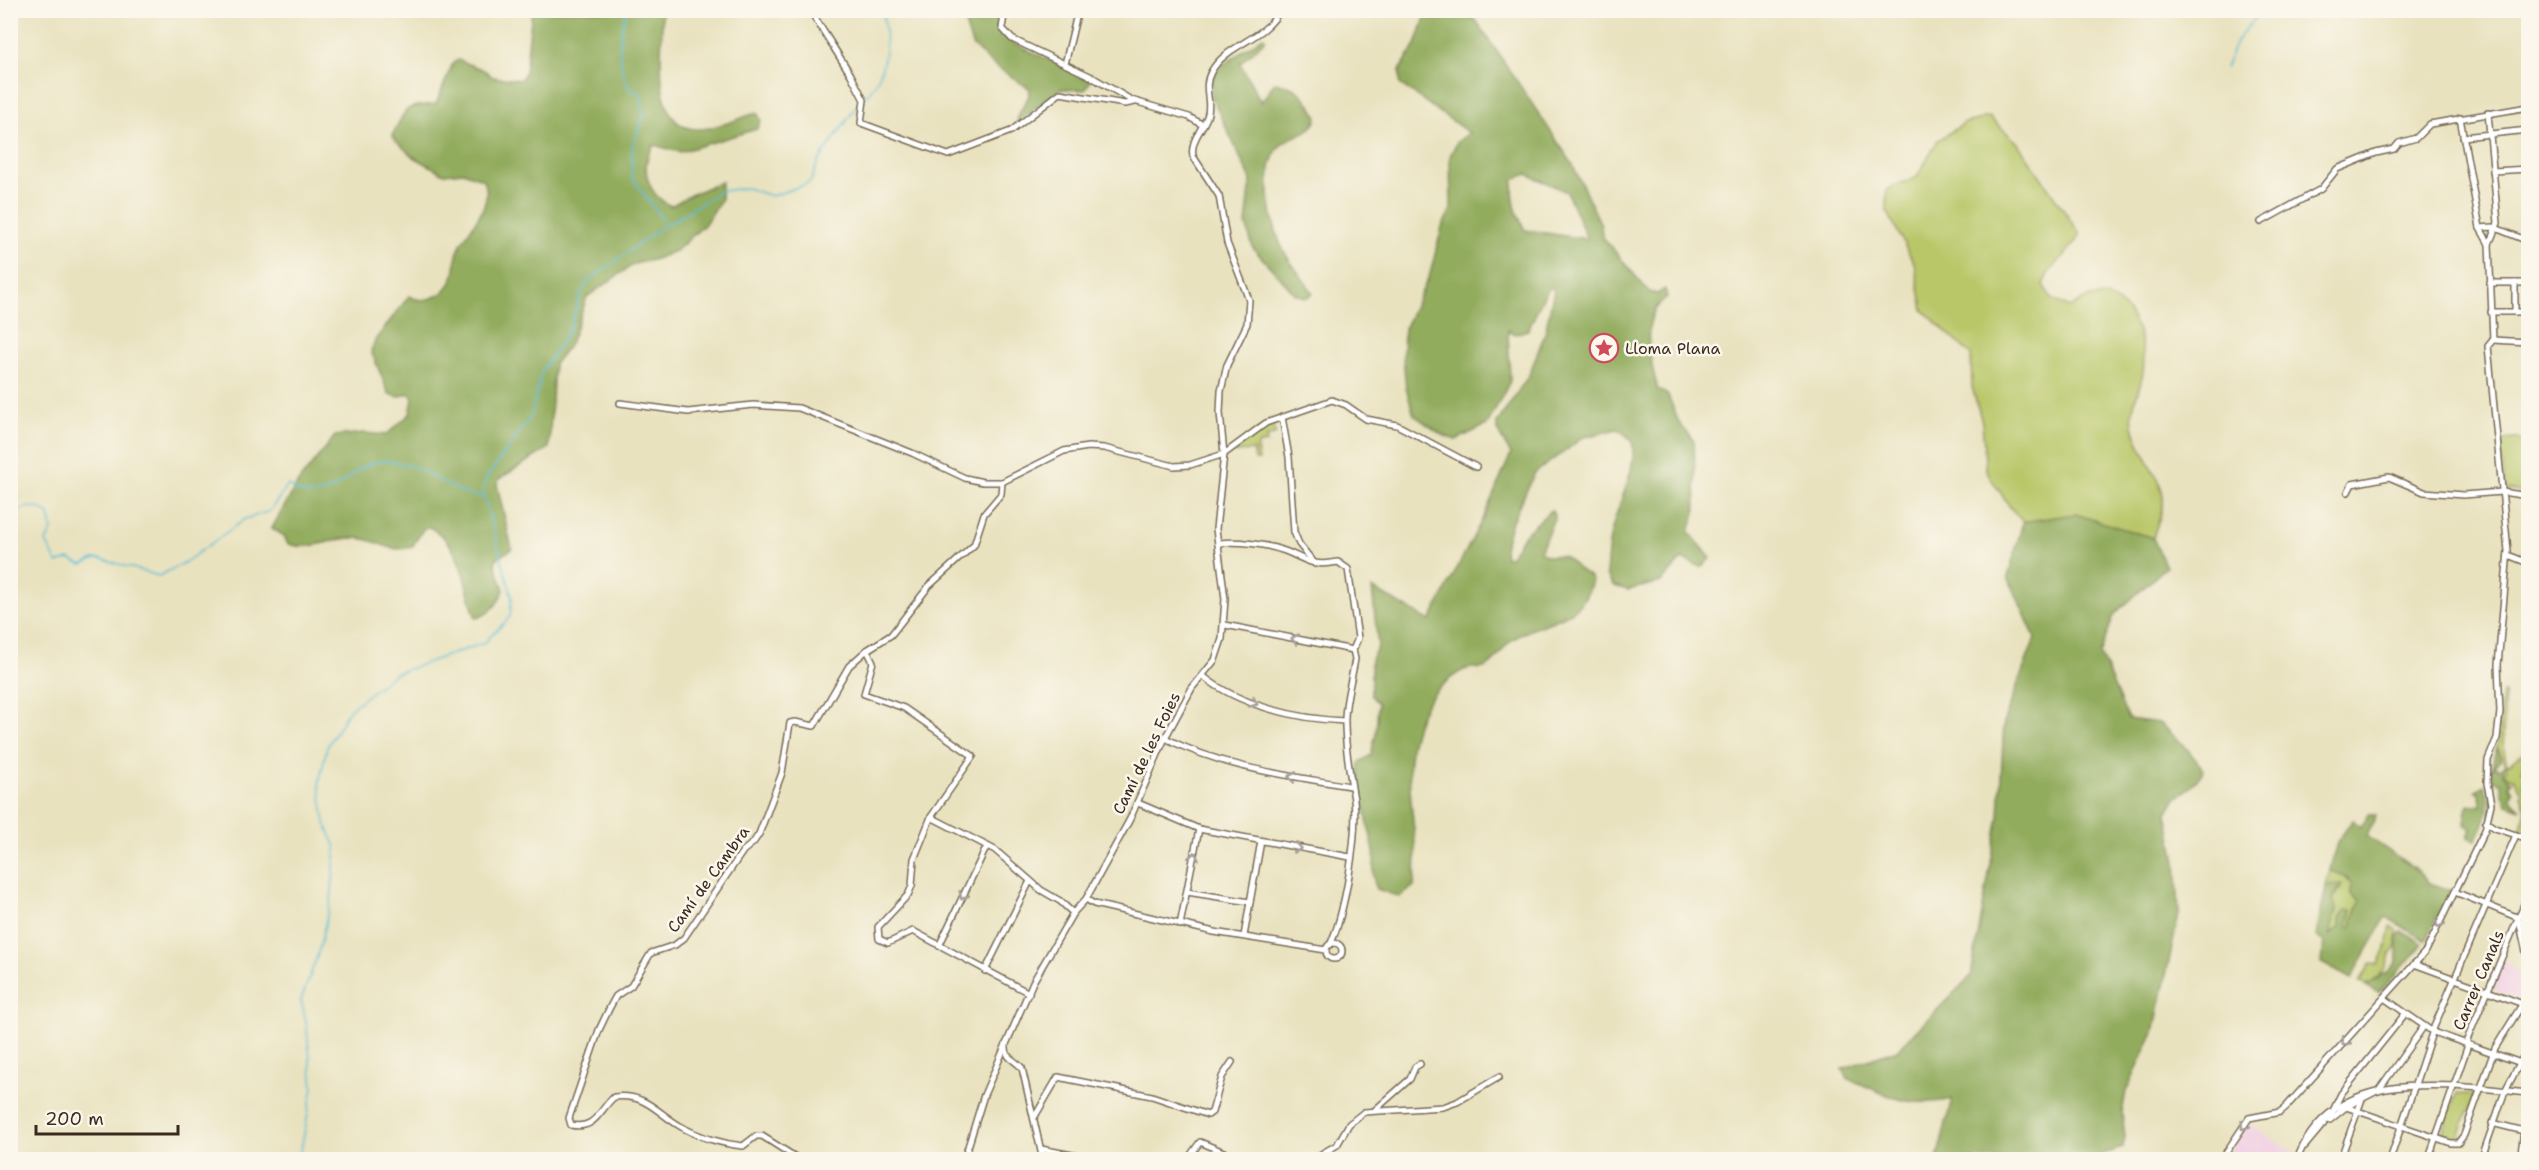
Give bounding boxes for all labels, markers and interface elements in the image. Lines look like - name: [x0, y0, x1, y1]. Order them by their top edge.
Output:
- place icon: Lloma Plana: [1588, 332, 1620, 364]
- place label: Lloma Plana: [1625, 338, 1721, 359]
- one-way arrow: [1291, 633, 1301, 646]
- street label: Camí de les Foies: [1108, 689, 1185, 818]
- one-way arrow: [1248, 695, 1259, 707]
- one-way arrow: [1287, 772, 1296, 784]
- street label: Camí de Cambra: [663, 822, 754, 937]
- one-way arrow: [1292, 841, 1302, 854]
- one-way arrow: [1187, 852, 1200, 862]
- one-way arrow: [959, 889, 971, 900]
- one-way arrow: [2435, 918, 2447, 929]
- street label: Carrer Canals: [2448, 927, 2509, 1033]
- one-way arrow: [2341, 1035, 2352, 1045]
- scale bar: [36, 1098, 178, 1136]
- text: 200 m: [45, 1107, 104, 1131]
- one-way arrow: [2240, 1119, 2251, 1130]

